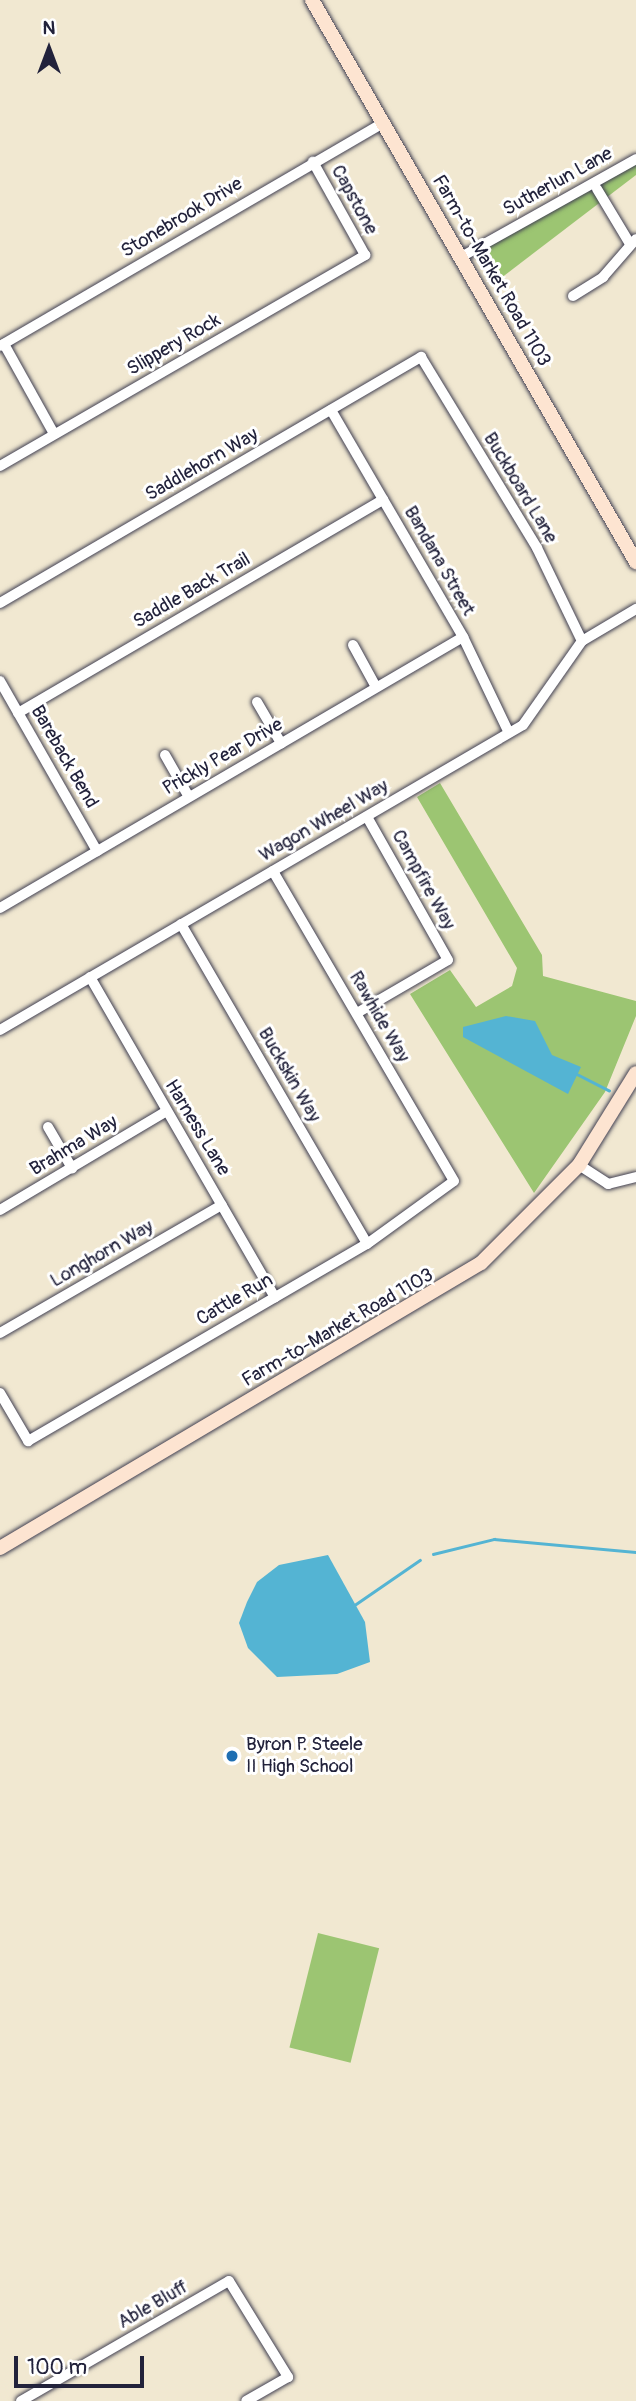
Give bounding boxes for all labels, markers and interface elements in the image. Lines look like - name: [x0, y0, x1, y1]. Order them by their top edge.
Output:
- north arrow: [14, 14, 84, 84]
- text: N: [43, 16, 55, 40]
- street label: Sutherlun Lane: [499, 143, 617, 221]
- street label: Capstone: [326, 161, 382, 239]
- street label: Farm-to-Market Road 1103: [427, 171, 555, 371]
- street label: Stonebrook Drive: [117, 173, 247, 263]
- street label: Slippery Rock: [123, 309, 225, 381]
- street label: Saddlehorn Way: [142, 424, 262, 506]
- street label: Buckboard Lane: [478, 428, 562, 548]
- street label: Bandana Street: [398, 502, 480, 620]
- street label: Saddle Back Trail: [129, 548, 255, 634]
- street label: Bareback Bend: [25, 701, 103, 813]
- street label: Prickly Pear Drive: [159, 713, 287, 801]
- street label: Wagon Wheel Way: [255, 775, 393, 867]
- street label: Campfire Way: [386, 826, 460, 934]
- street label: Rawhide Way: [344, 967, 414, 1067]
- street label: Buckskin Way: [253, 1024, 325, 1126]
- street label: Harness Lane: [159, 1076, 235, 1180]
- street label: Brahma Way: [26, 1111, 122, 1181]
- street label: Longhorn Way: [46, 1215, 158, 1293]
- street label: Farm-to-Market Road 1103: [238, 1264, 438, 1392]
- street label: Cattle Run: [193, 1269, 277, 1331]
- place label: Byron P. Steele II High School: [246, 1734, 363, 1778]
- marker: Byron P. Steele II High School: [224, 1748, 240, 1764]
- street label: Able Bluff: [114, 2276, 192, 2334]
- scale bar: [18, 2342, 147, 2386]
- text: 100 m: [27, 2354, 87, 2381]

